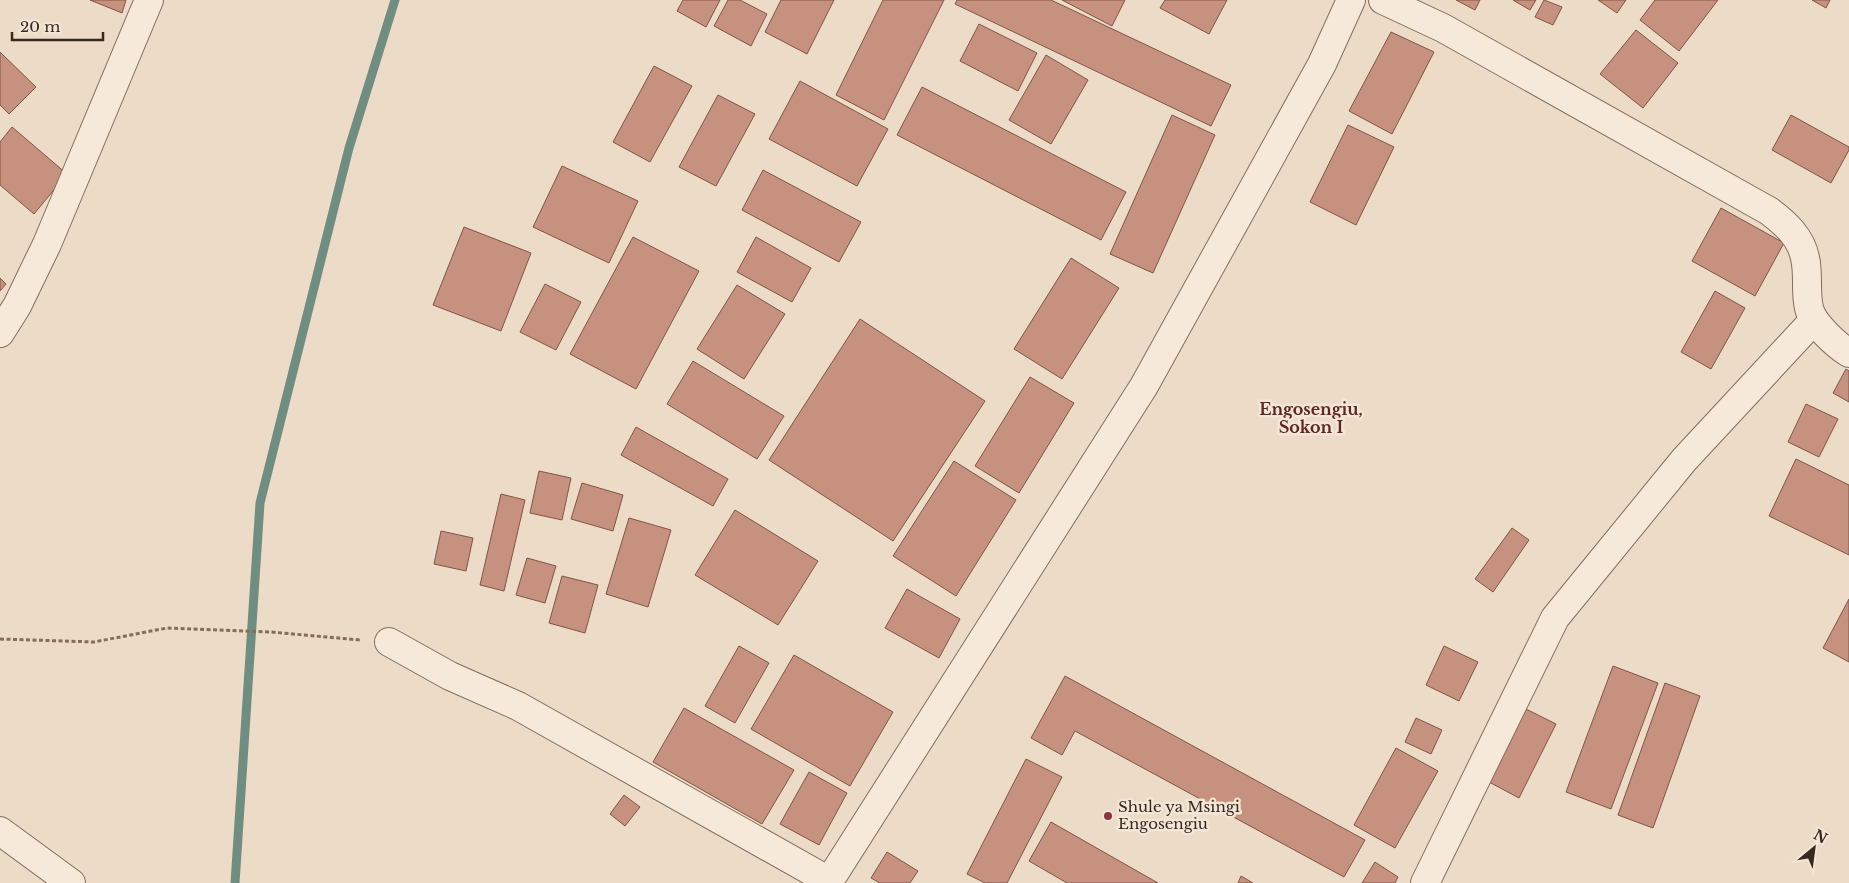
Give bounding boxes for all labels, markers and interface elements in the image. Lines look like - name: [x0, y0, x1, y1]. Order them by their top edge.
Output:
- scale bar: [12, 10, 104, 42]
- text: 20 m: [20, 17, 60, 36]
- district label: Engosengiu, Sokon I: [1259, 399, 1363, 437]
- place label: Shule ya Msingi Engosengiu: [1118, 797, 1240, 833]
- marker: Shule ya Msingi Engosengiu: [1102, 810, 1114, 822]
- north arrow: [1789, 823, 1839, 873]
- text: N: [1810, 826, 1830, 848]

